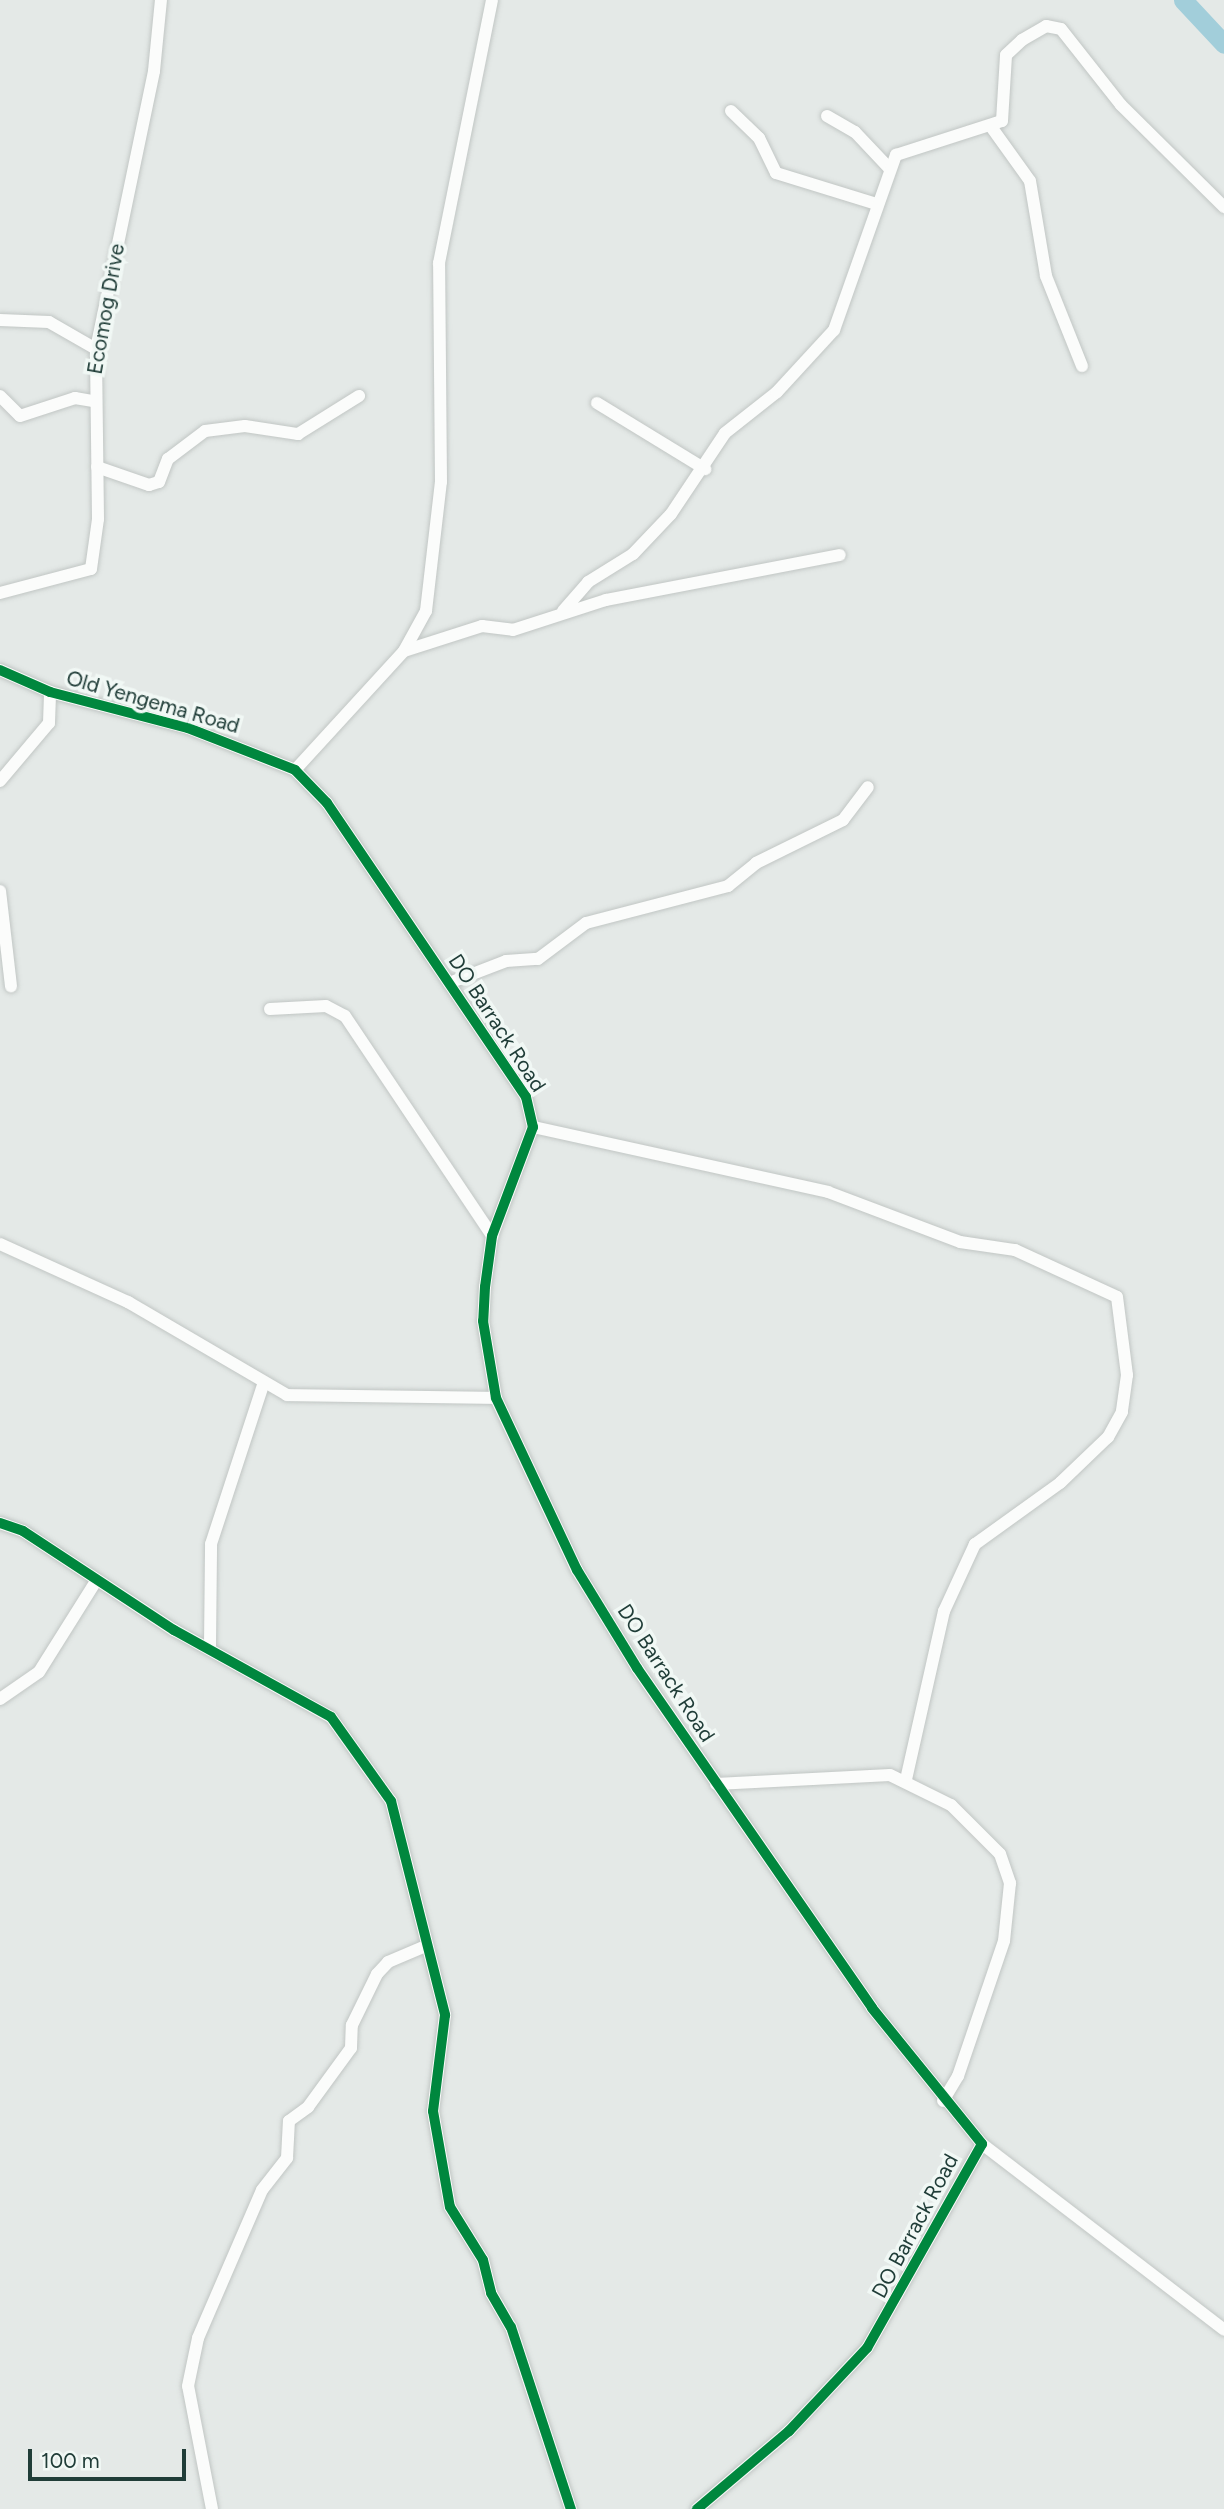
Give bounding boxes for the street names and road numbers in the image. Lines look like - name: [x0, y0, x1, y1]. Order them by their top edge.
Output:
- street label: Ecomog Drive: [82, 242, 130, 376]
- street label: Old Yengema Road: [64, 665, 242, 739]
- street label: DO Barrack Road: [443, 949, 551, 1097]
- street label: DO Barrack Road: [612, 1599, 720, 1747]
- street label: DO Barrack Road: [866, 2150, 964, 2302]

